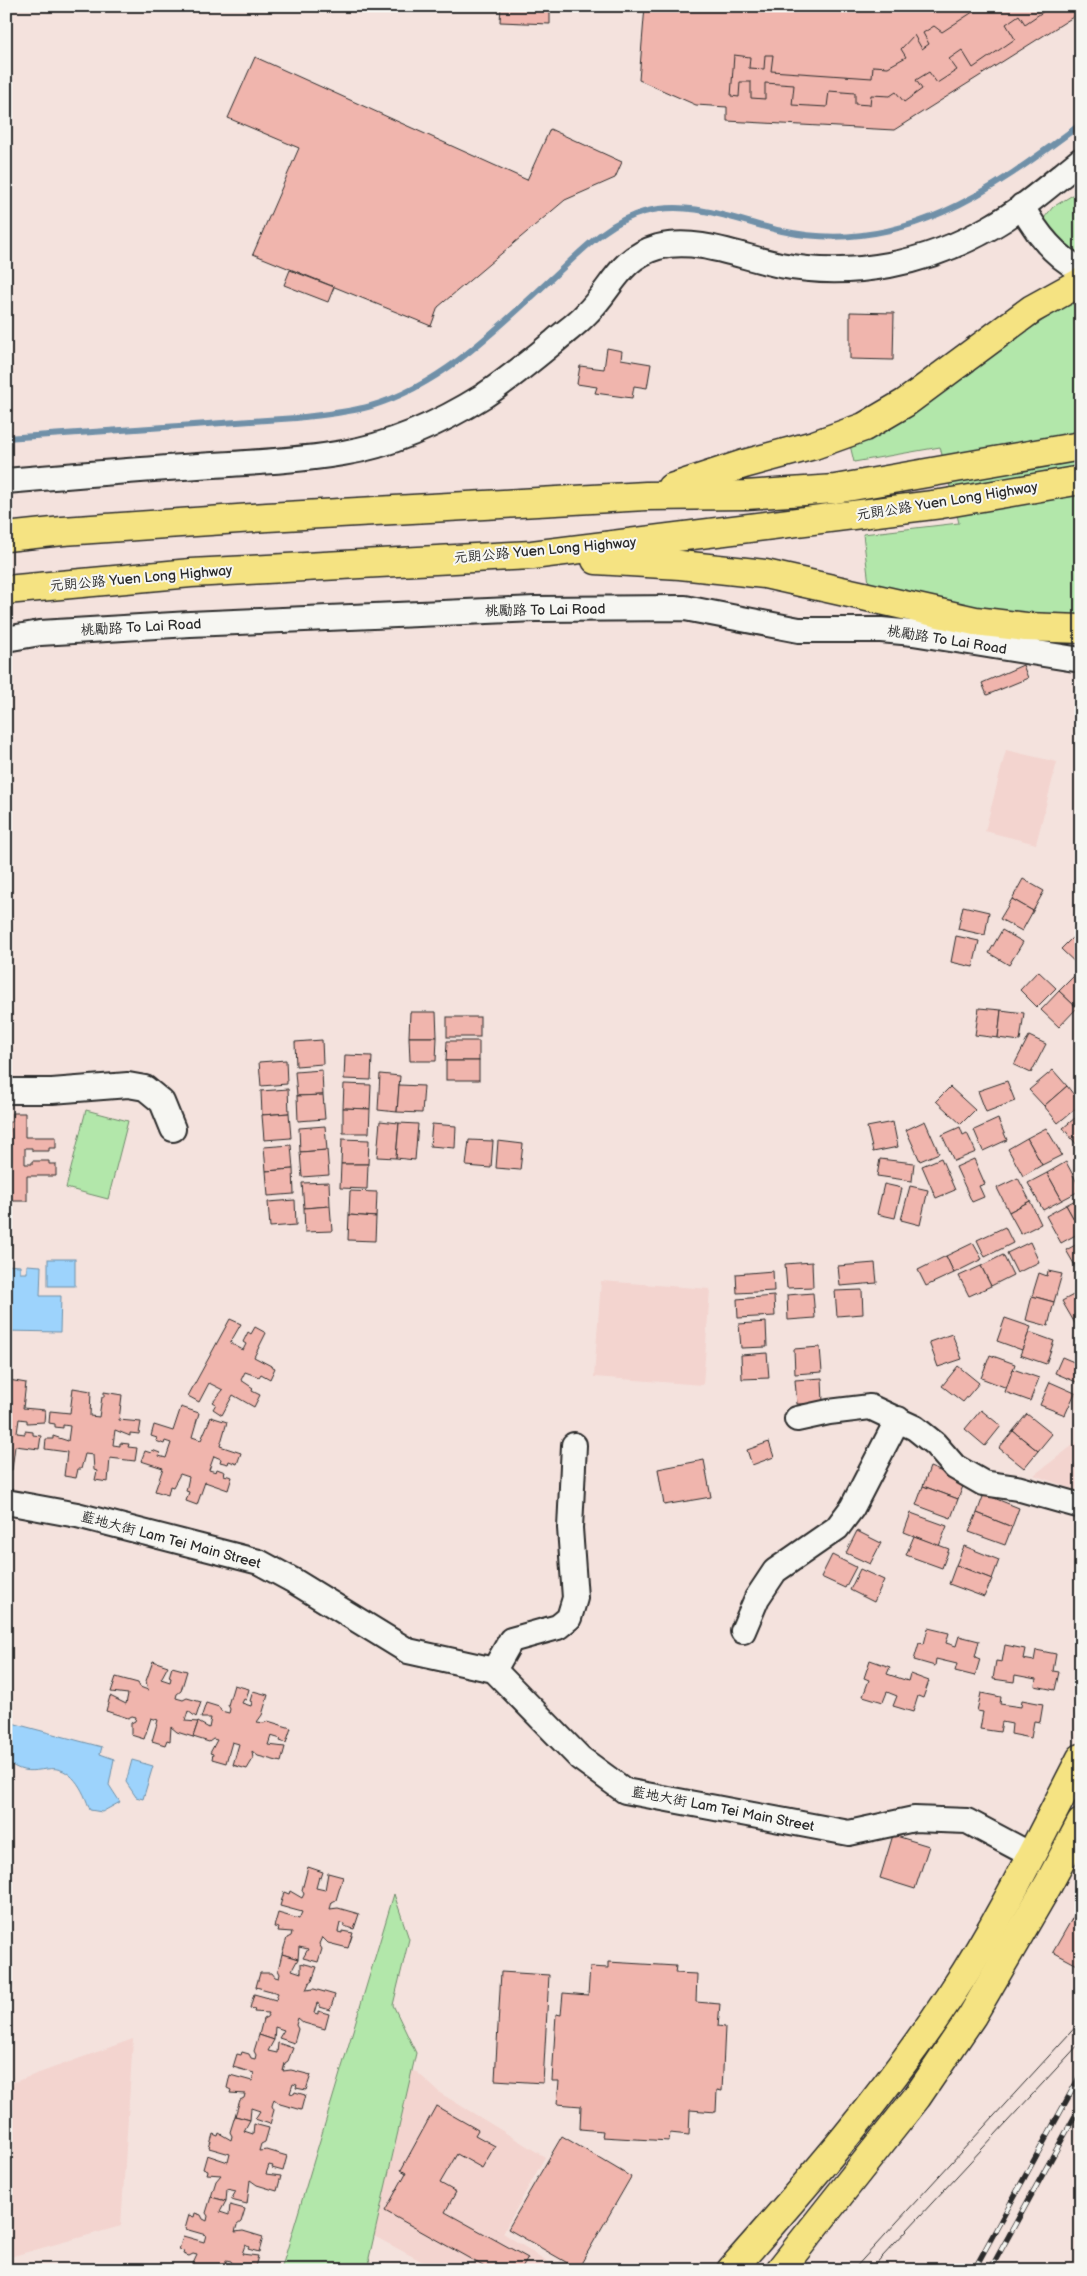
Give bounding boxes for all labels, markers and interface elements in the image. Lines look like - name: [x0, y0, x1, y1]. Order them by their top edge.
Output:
- street label: 元朗公路 Yuen Long Highway: [855, 478, 1039, 524]
- street label: 元朗公路 Yuen Long Highway: [453, 533, 638, 566]
- street label: 元朗公路 Yuen Long Highway: [49, 561, 234, 594]
- street label: 桃勵路 To Lai Road: [484, 600, 606, 620]
- street label: 桃勵路 To Lai Road: [80, 615, 202, 639]
- street label: 桃勵路 To Lai Road: [886, 622, 1008, 658]
- street label: 藍地大街 Lam Tei Main Street: [79, 1508, 264, 1572]
- street label: 藍地大街 Lam Tei Main Street: [630, 1783, 816, 1835]

